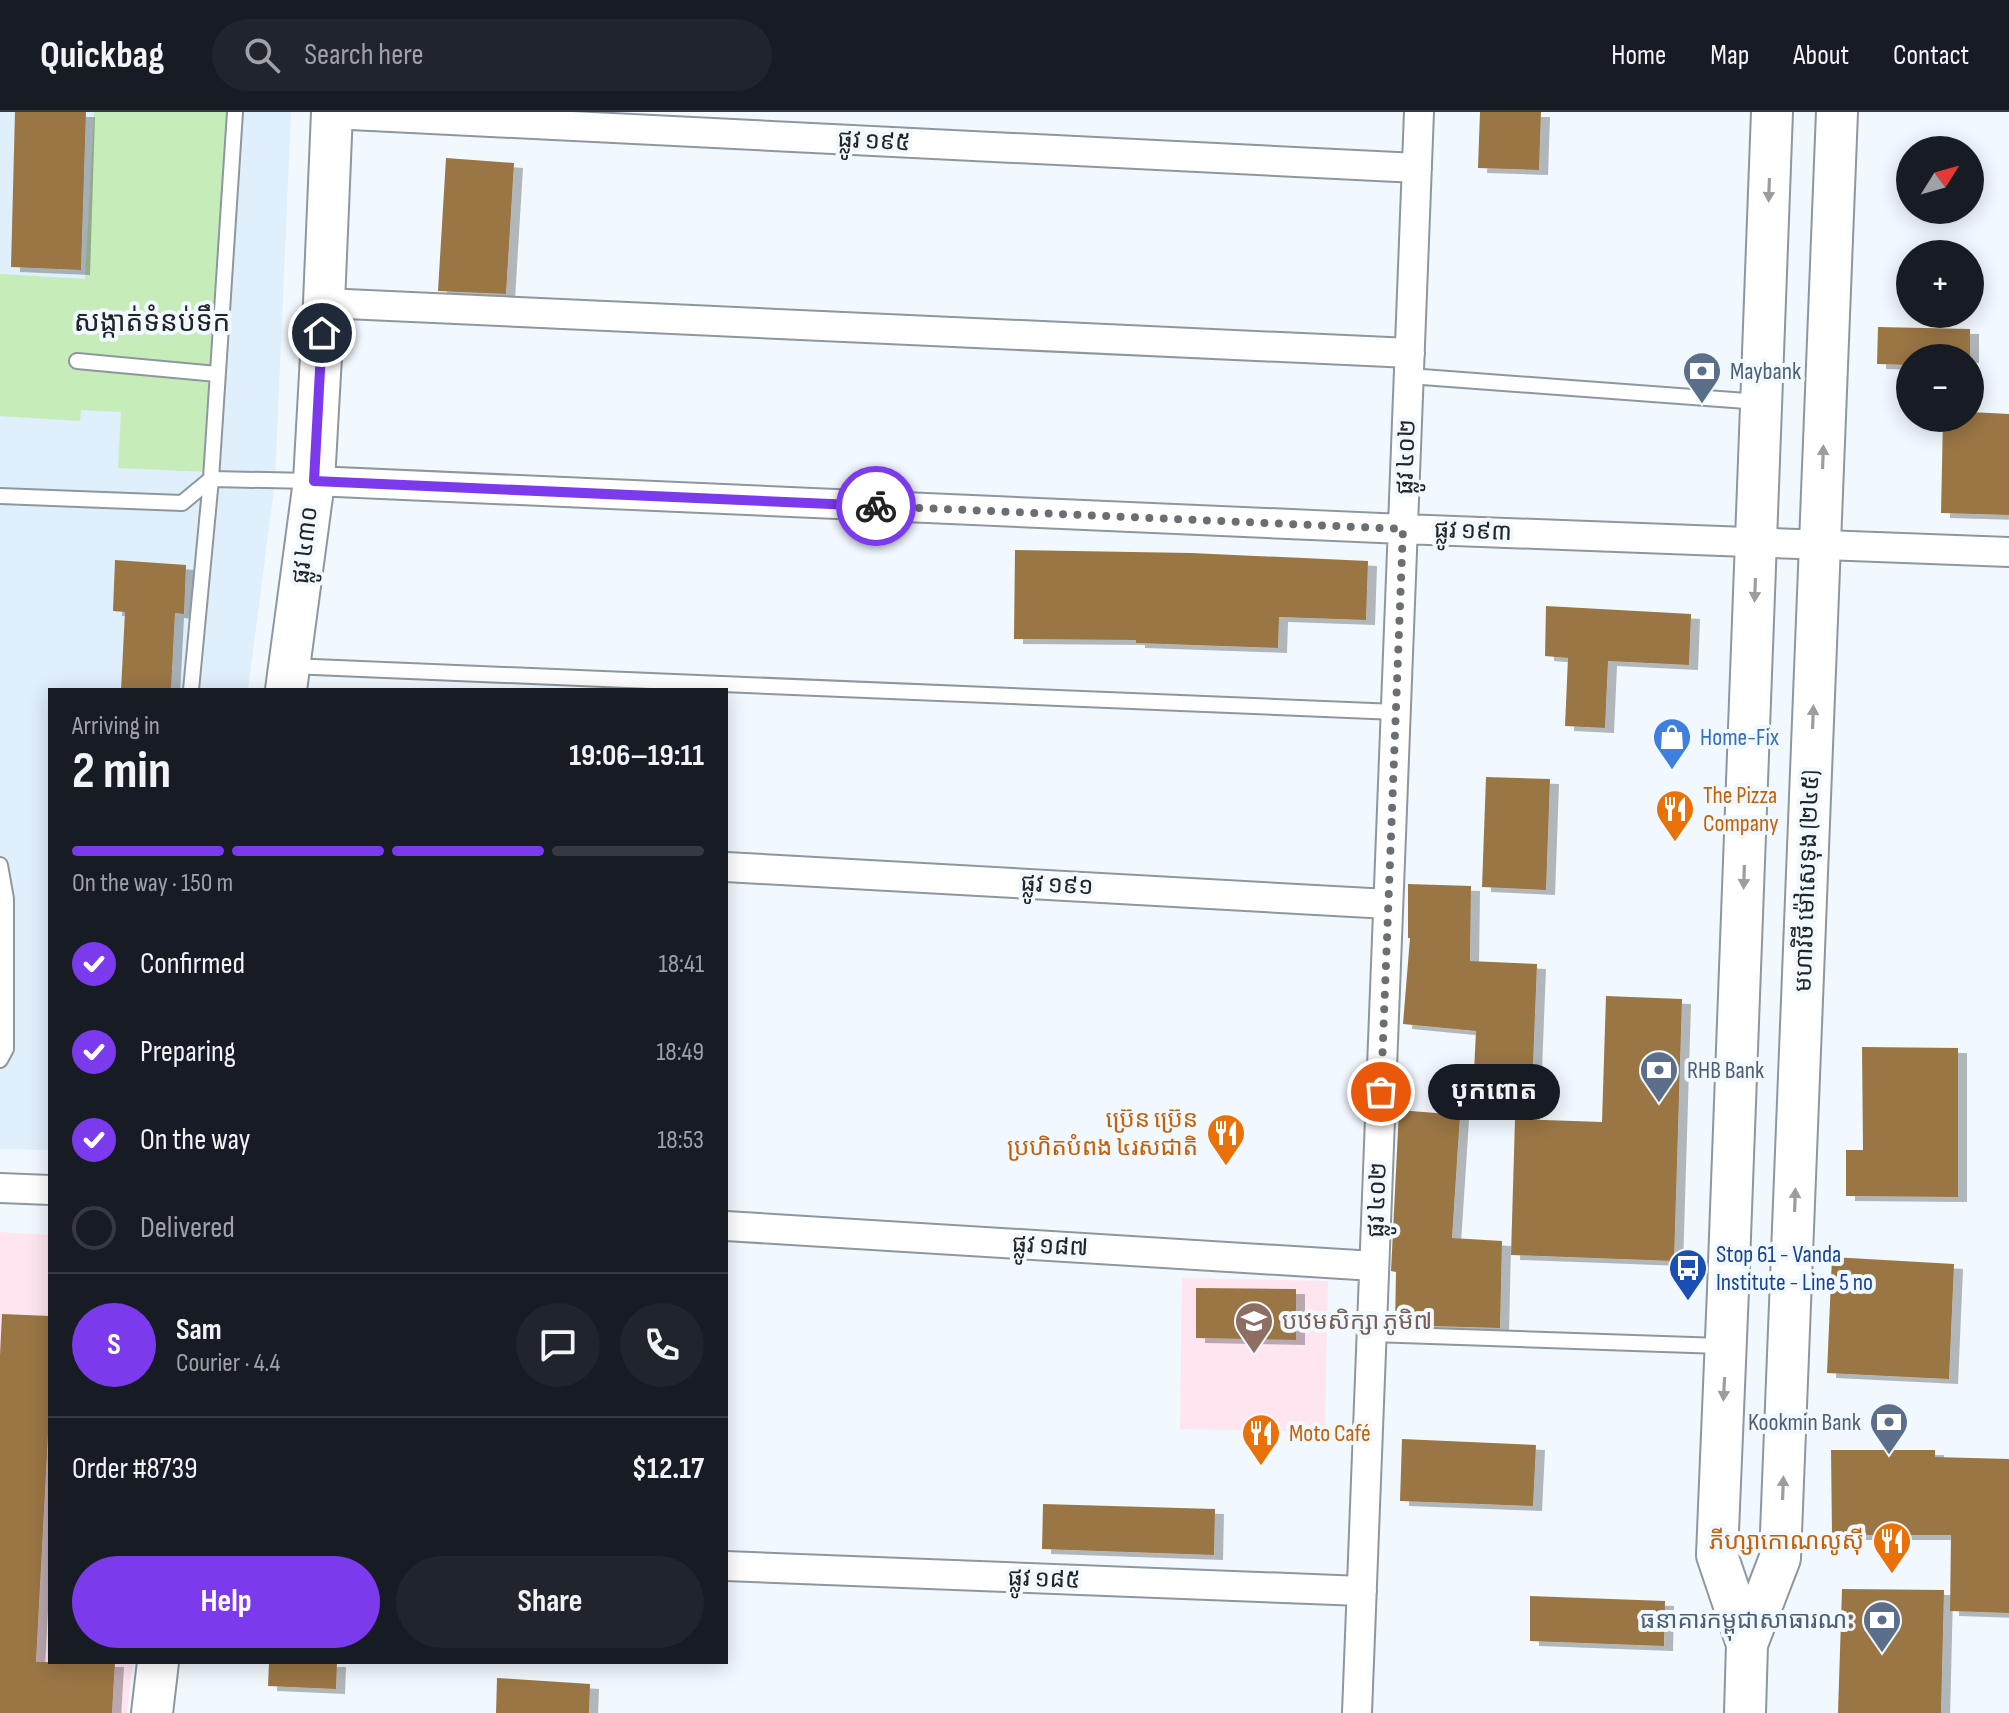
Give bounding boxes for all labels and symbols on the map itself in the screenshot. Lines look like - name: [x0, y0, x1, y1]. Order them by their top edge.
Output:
- street label: ផ្លូវ ១៩៥: [837, 125, 911, 164]
- north arrow: [1896, 136, 1984, 224]
- one-way arrow: [1763, 178, 1776, 203]
- pin: [288, 299, 356, 367]
- district label: សង្កាត់ទំនប់ទឹក: [74, 304, 230, 339]
- bank icon: Maybank: [1681, 350, 1723, 405]
- place label: Maybank: [1730, 357, 1801, 386]
- street label: ផ្លូវ ៤០២: [1390, 419, 1429, 495]
- one-way arrow: [1817, 444, 1830, 469]
- courier: [836, 466, 916, 546]
- street label: ផ្លូវ ៤៣០: [286, 505, 331, 586]
- street label: ផ្លូវ ១៩៣: [1433, 515, 1512, 554]
- one-way arrow: [1749, 578, 1762, 603]
- one-way arrow: [1807, 704, 1820, 729]
- shop icon: Home-Fix: [1651, 716, 1693, 771]
- place label: Home-Fix: [1700, 723, 1779, 752]
- street label: មហាវិថី ម៉ៅសេទុង (២៤៥): [1788, 770, 1825, 992]
- place label: The Pizza Company: [1703, 781, 1778, 838]
- restaurant icon: The Pizza Company: [1654, 788, 1696, 843]
- one-way arrow: [1738, 865, 1751, 890]
- street label: ផ្លូវ ១៩១: [1020, 869, 1094, 908]
- bank icon: RHB Bank: [1638, 1049, 1680, 1104]
- place label: RHB Bank: [1687, 1056, 1764, 1085]
- pin: [1347, 1058, 1415, 1126]
- callout: បុកពោត: [1429, 1064, 1561, 1120]
- place label: ប្រ៊េន ប្រ៊េន ប្រហិតបំពង ៤រសជាតិ: [1007, 1105, 1198, 1162]
- restaurant icon: ប្រ៊េន ប្រ៊េន ប្រហិតបំពង ៤រសជាតិ: [1205, 1112, 1247, 1167]
- street label: ផ្លូវ ៤០២: [1361, 1162, 1400, 1238]
- one-way arrow: [1788, 1187, 1801, 1212]
- street label: ផ្លូវ ១៨៧: [1011, 1230, 1089, 1270]
- place label: Stop 61 - Vanda Institute - Line 5 no: [1716, 1240, 1873, 1297]
- bus stop icon: Stop 61 - Vanda Institute - Line 5 no: [1667, 1247, 1709, 1302]
- school or university icon: បឋមសិក្សា ភូមិ៧: [1233, 1300, 1275, 1355]
- place label: បឋមសិក្សា ភូមិ៧: [1282, 1307, 1432, 1336]
- one-way arrow: [1717, 1377, 1730, 1402]
- bank icon: Kookmin Bank: [1868, 1401, 1910, 1456]
- place label: Kookmin Bank: [1748, 1408, 1861, 1437]
- restaurant icon: Moto Café: [1240, 1412, 1282, 1467]
- place label: Moto Café: [1289, 1419, 1371, 1448]
- one-way arrow: [1777, 1475, 1790, 1500]
- restaurant icon: ភីហ្សាកោណលូស៊ី: [1871, 1520, 1913, 1575]
- place label: ភីហ្សាកោណលូស៊ី: [1709, 1527, 1864, 1556]
- street label: ផ្លូវ ១៨៥: [1007, 1563, 1081, 1602]
- bank icon: ធនាគារកម្ពុជាសាធារណៈ: [1861, 1599, 1903, 1654]
- place label: ធនាគារកម្ពុជាសាធារណៈ: [1640, 1606, 1854, 1641]

